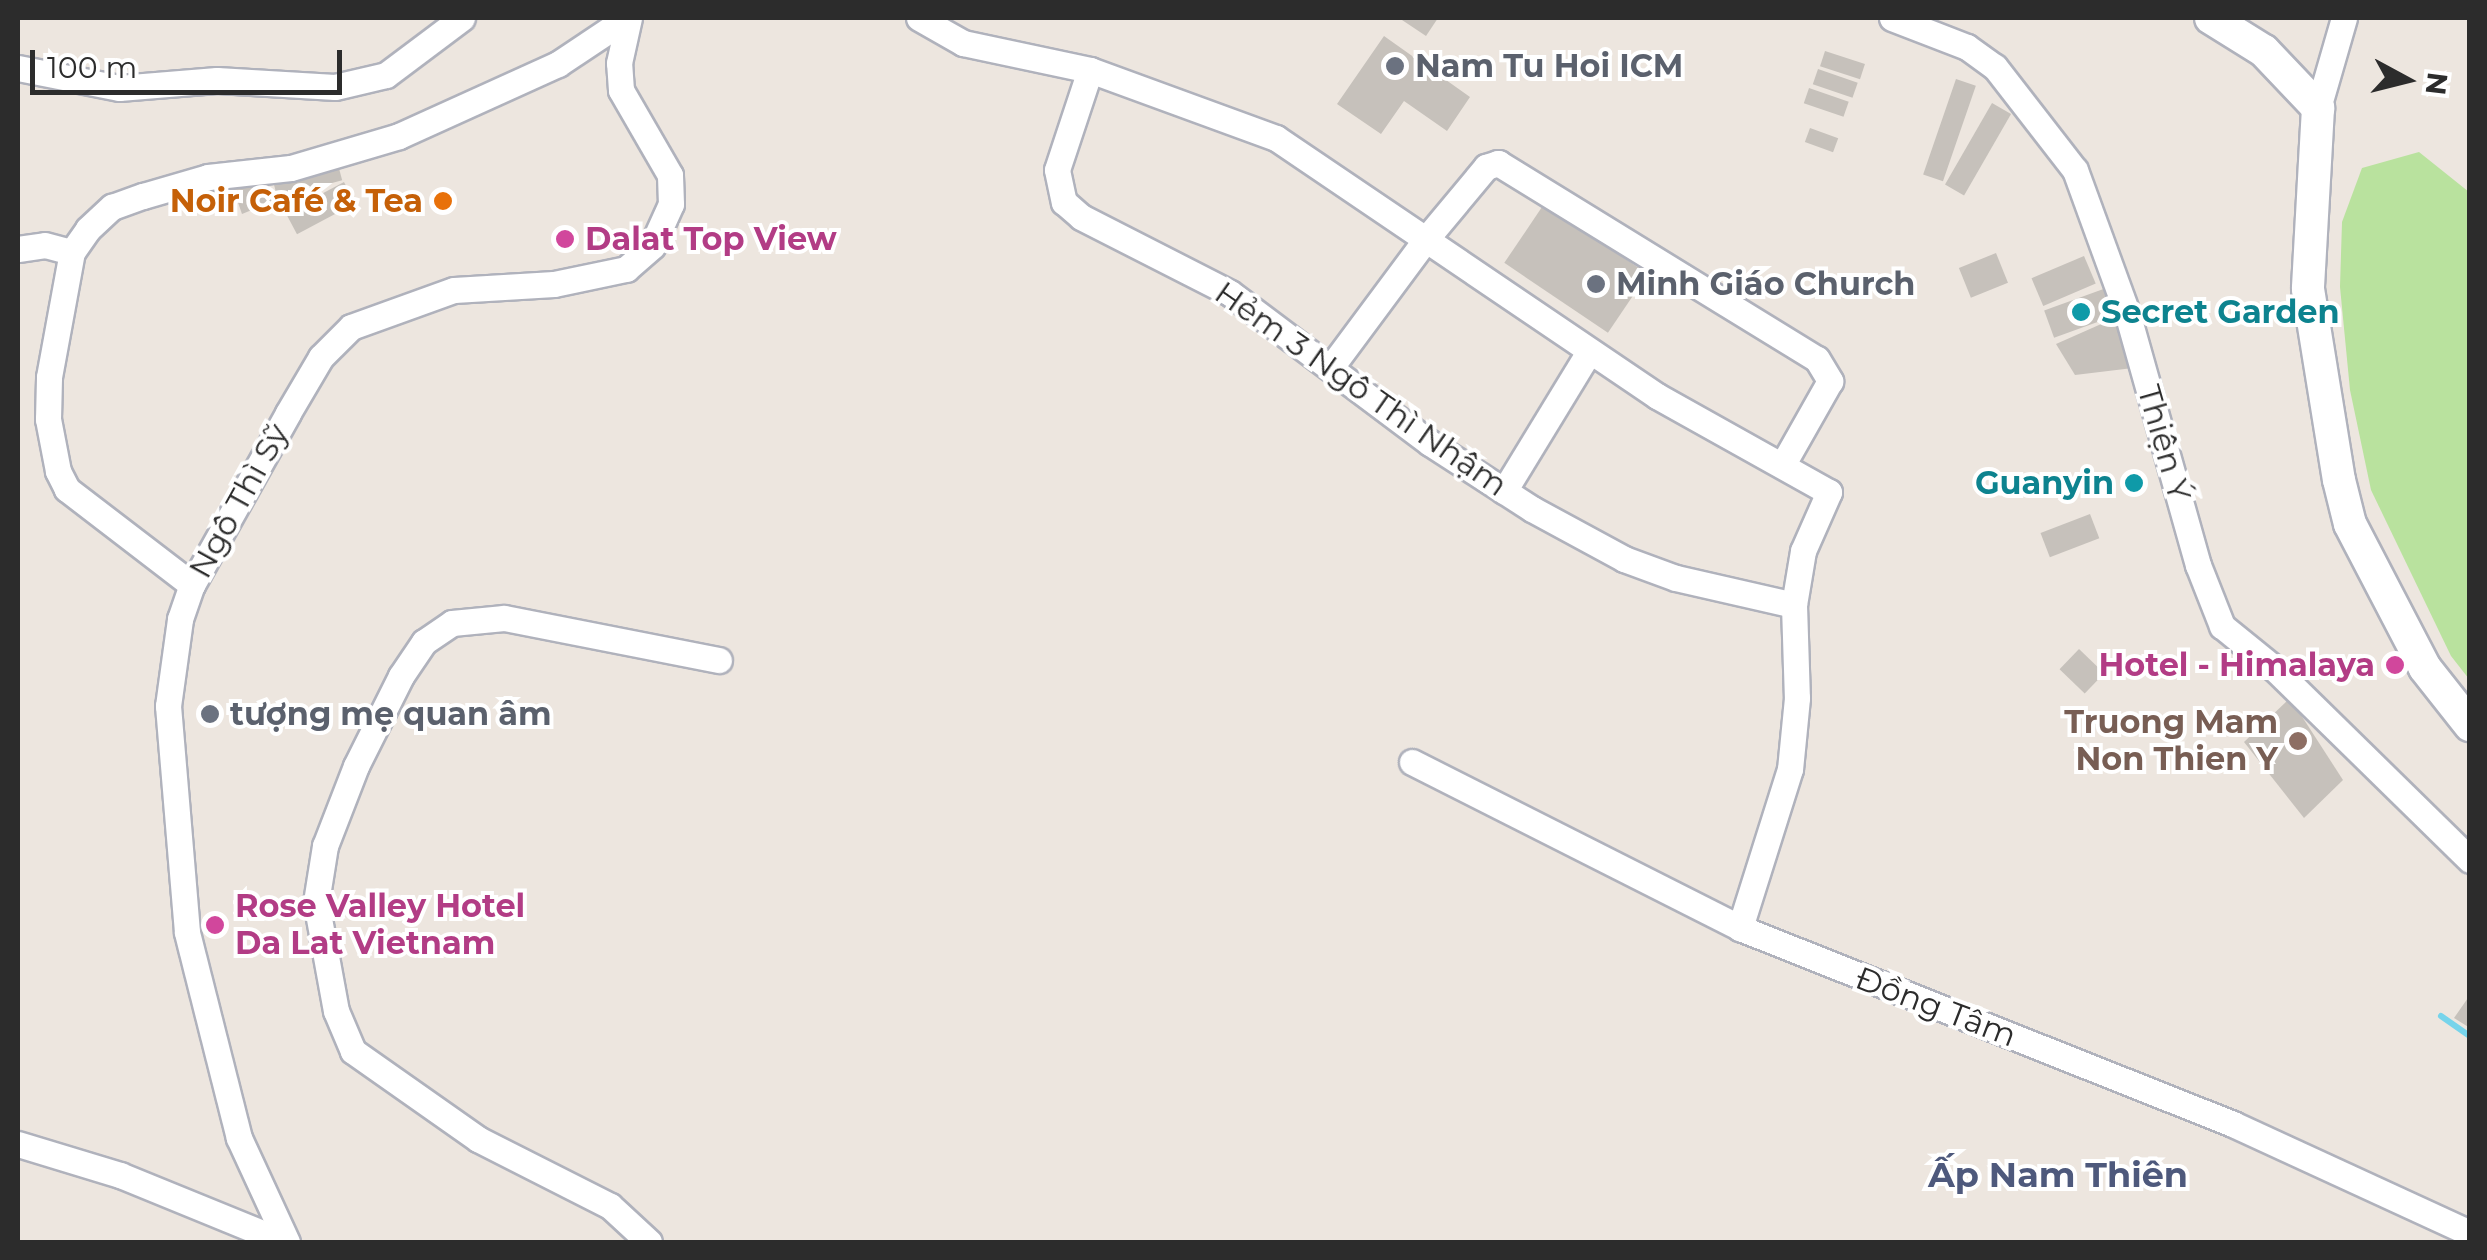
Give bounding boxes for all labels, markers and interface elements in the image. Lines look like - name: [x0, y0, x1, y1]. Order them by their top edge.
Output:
- scale bar: [35, 30, 348, 92]
- north arrow: [2357, 30, 2457, 130]
- place label: Nam Tu Hoi ICM: [1415, 47, 1683, 85]
- text: 100 m: [47, 49, 137, 86]
- marker: Nam Tu Hoi ICM: [1384, 55, 1406, 77]
- text: N: [2419, 70, 2455, 97]
- place label: Noir Café & Tea: [170, 182, 423, 220]
- marker: Noir Café & Tea: [432, 190, 454, 212]
- place label: Dalat Top View: [585, 220, 837, 258]
- marker: Dalat Top View: [554, 228, 576, 250]
- place label: Minh Giáo Church: [1616, 265, 1915, 303]
- street label: Hẻm 3 Ngô Thì Nhậm: [1207, 273, 1515, 505]
- marker: Minh Giáo Church: [1585, 273, 1607, 295]
- place label: Secret Garden: [2101, 293, 2340, 331]
- marker: Secret Garden: [2070, 301, 2092, 323]
- street label: Thiện Ý: [2129, 381, 2199, 505]
- street label: Ngô Thì Sỹ: [181, 417, 297, 585]
- place label: Guanyin: [1975, 464, 2114, 502]
- marker: Guanyin: [2123, 472, 2145, 494]
- place label: Hotel - Himalaya: [2098, 646, 2375, 684]
- marker: Hotel - Himalaya: [2384, 654, 2406, 676]
- place label: tượng mẹ quan âm: [230, 695, 552, 733]
- marker: tượng mẹ quan âm: [199, 703, 221, 725]
- place label: Truong Mam Non Thien Y: [2064, 704, 2278, 779]
- marker: Truong Mam Non Thien Y: [2287, 730, 2309, 752]
- place label: Rose Valley Hotel Da Lat Vietnam: [235, 888, 525, 963]
- marker: Rose Valley Hotel Da Lat Vietnam: [204, 914, 226, 936]
- street label: Đồng Tâm: [1850, 959, 2022, 1055]
- district label: Ấp Nam Thiên: [1928, 1154, 2188, 1196]

